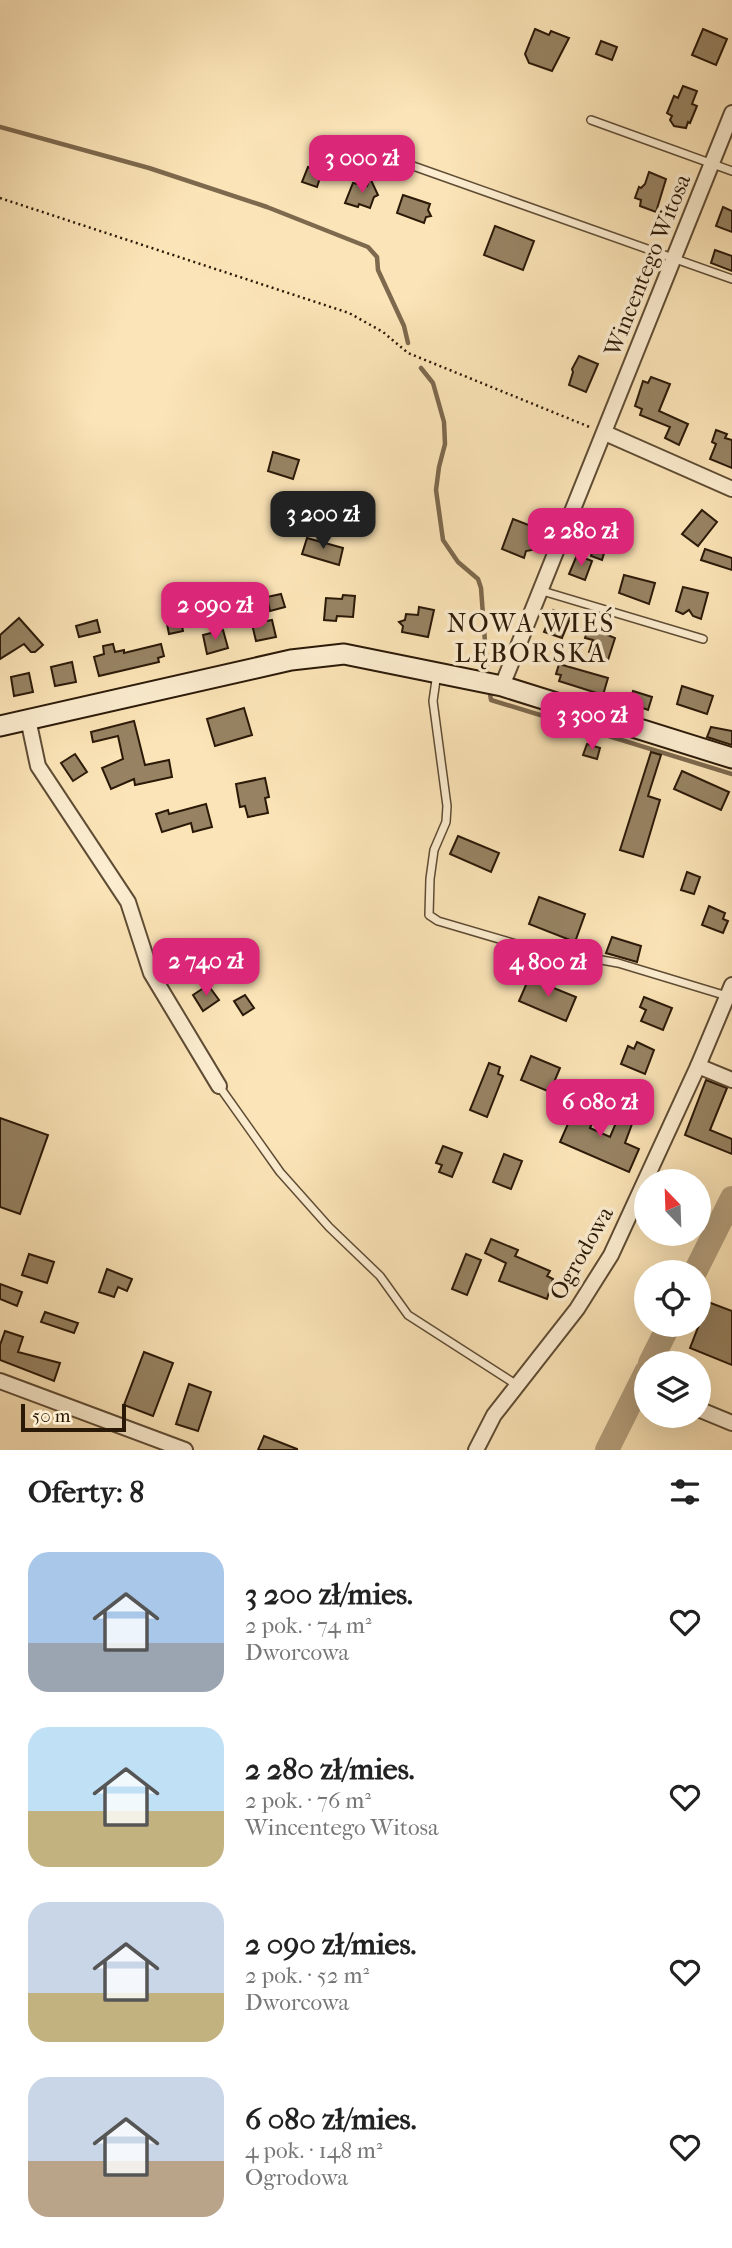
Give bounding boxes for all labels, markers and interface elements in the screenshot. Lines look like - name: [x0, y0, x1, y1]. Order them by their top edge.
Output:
- pin: 3 000 zł: [290, 136, 434, 195]
- text: 3 000 zł: [325, 144, 399, 171]
- street label: Wincentego Witosa: [598, 170, 696, 361]
- pin: 3 200 zł: [251, 491, 395, 551]
- text: 3 200 zł: [286, 500, 360, 527]
- pin: 2 280 zł: [509, 508, 653, 568]
- text: 2 280 zł: [544, 517, 618, 544]
- pin: 2 090 zł: [143, 582, 287, 642]
- text: 2 090 zł: [177, 591, 253, 618]
- district label: NOWA WIEŚ LĘBORSKA: [447, 607, 615, 670]
- pin: 3 300 zł: [520, 692, 664, 752]
- text: 3 300 zł: [557, 701, 627, 728]
- pin: 2 740 zł: [134, 939, 278, 998]
- pin: 4 800 zł: [476, 940, 620, 999]
- text: 2 740 zł: [169, 947, 243, 974]
- text: 4 800 zł: [510, 948, 586, 975]
- pin: 6 080 zł: [528, 1080, 672, 1139]
- text: 6 080 zł: [562, 1088, 638, 1115]
- north arrow: [634, 1169, 710, 1246]
- map controls: [634, 1169, 711, 1428]
- street label: Ogrodowa: [544, 1202, 619, 1305]
- button: locate: [634, 1260, 711, 1337]
- button: layers: [634, 1351, 711, 1428]
- scale bar: [21, 1401, 126, 1433]
- text: 50 m: [32, 1405, 71, 1427]
- icon: filters: [666, 1473, 704, 1511]
- text: Oferty: 8: [28, 1475, 144, 1510]
- text: 3 200 zł/mies.: [245, 1577, 413, 1612]
- icon: home: [84, 1580, 168, 1664]
- icon: heart: [666, 1603, 704, 1641]
- text: 2 pok. · 74 m²: [245, 1612, 371, 1639]
- text: Dworcowa: [245, 1639, 349, 1666]
- text: 2 280 zł/mies.: [245, 1752, 415, 1787]
- icon: home: [84, 1755, 168, 1839]
- icon: heart: [666, 1778, 704, 1816]
- text: 2 pok. · 76 m²: [245, 1787, 371, 1814]
- text: Wincentego Witosa: [245, 1814, 439, 1841]
- text: 2 090 zł/mies.: [245, 1927, 416, 1962]
- icon: home: [84, 1930, 168, 2014]
- icon: heart: [666, 1953, 704, 1991]
- text: 2 pok. · 52 m²: [245, 1962, 369, 1989]
- text: Dworcowa: [245, 1989, 349, 2016]
- text: 6 080 zł/mies.: [245, 2102, 416, 2137]
- icon: home: [84, 2105, 168, 2189]
- icon: heart: [666, 2128, 704, 2166]
- text: 4 pok. · 148 m²: [245, 2137, 382, 2164]
- text: Ogrodowa: [245, 2164, 348, 2191]

